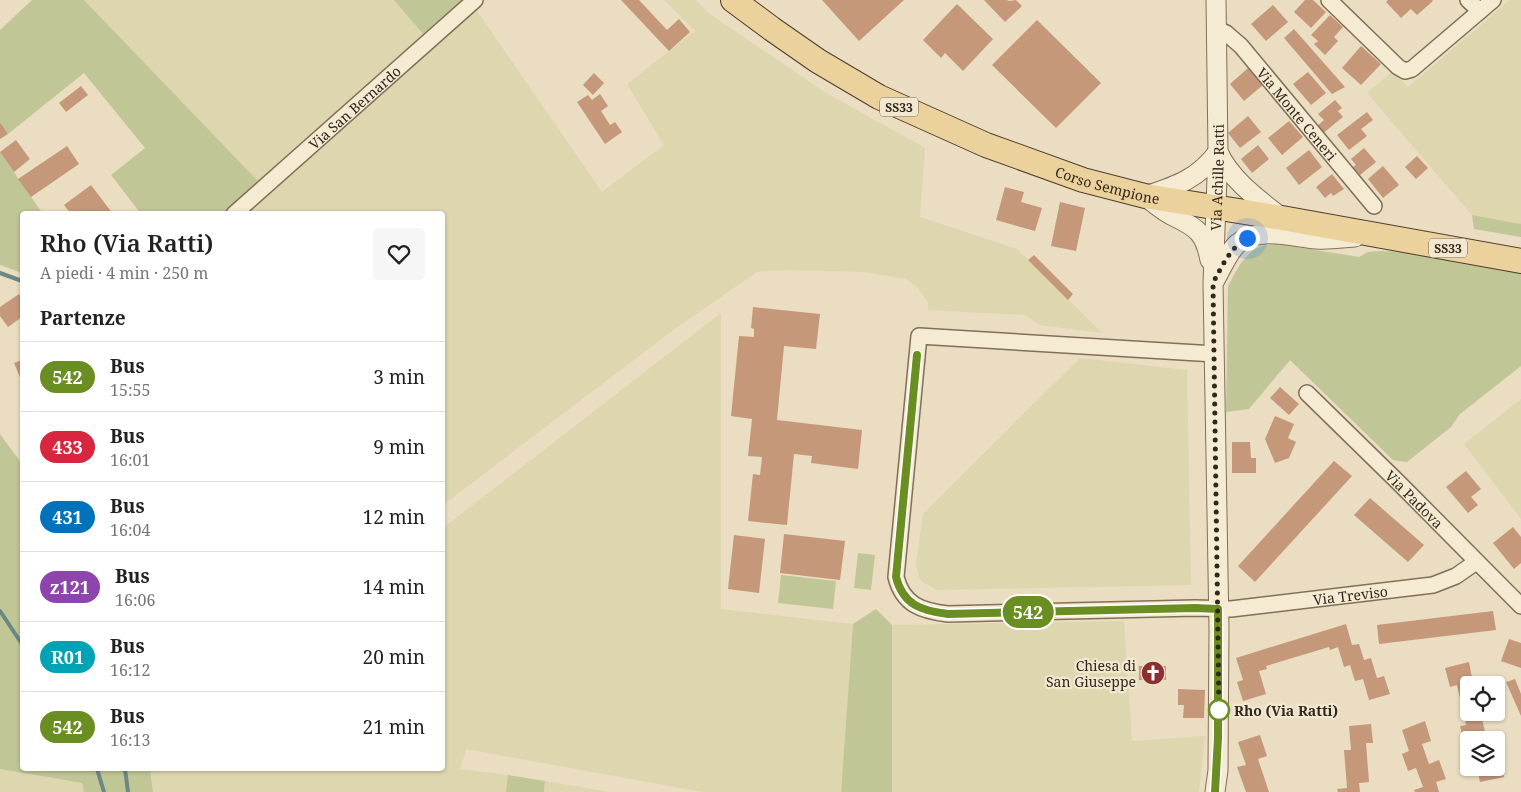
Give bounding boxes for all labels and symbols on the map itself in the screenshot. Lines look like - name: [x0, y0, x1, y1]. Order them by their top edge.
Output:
- street label: Via San Bernardo: [304, 61, 404, 153]
- street label: Via Monte Ceneri: [1253, 63, 1342, 165]
- road number: SS33: [880, 98, 918, 116]
- street label: Via Achille Ratti: [1206, 123, 1228, 231]
- street label: Corso Sempione: [1053, 161, 1161, 208]
- your location: [1235, 226, 1260, 251]
- road number: SS33: [1429, 238, 1467, 258]
- street label: Via Padova: [1382, 466, 1448, 532]
- street label: Via Treviso: [1312, 581, 1389, 609]
- line badge: 542: [999, 596, 1057, 628]
- place label: Chiesa di San Giuseppe: [1046, 656, 1137, 691]
- church icon: Chiesa di San Giuseppe: [1140, 660, 1166, 686]
- marker: Rho (Via Ratti): [1208, 699, 1230, 721]
- place label: Rho (Via Ratti): [1234, 701, 1338, 720]

